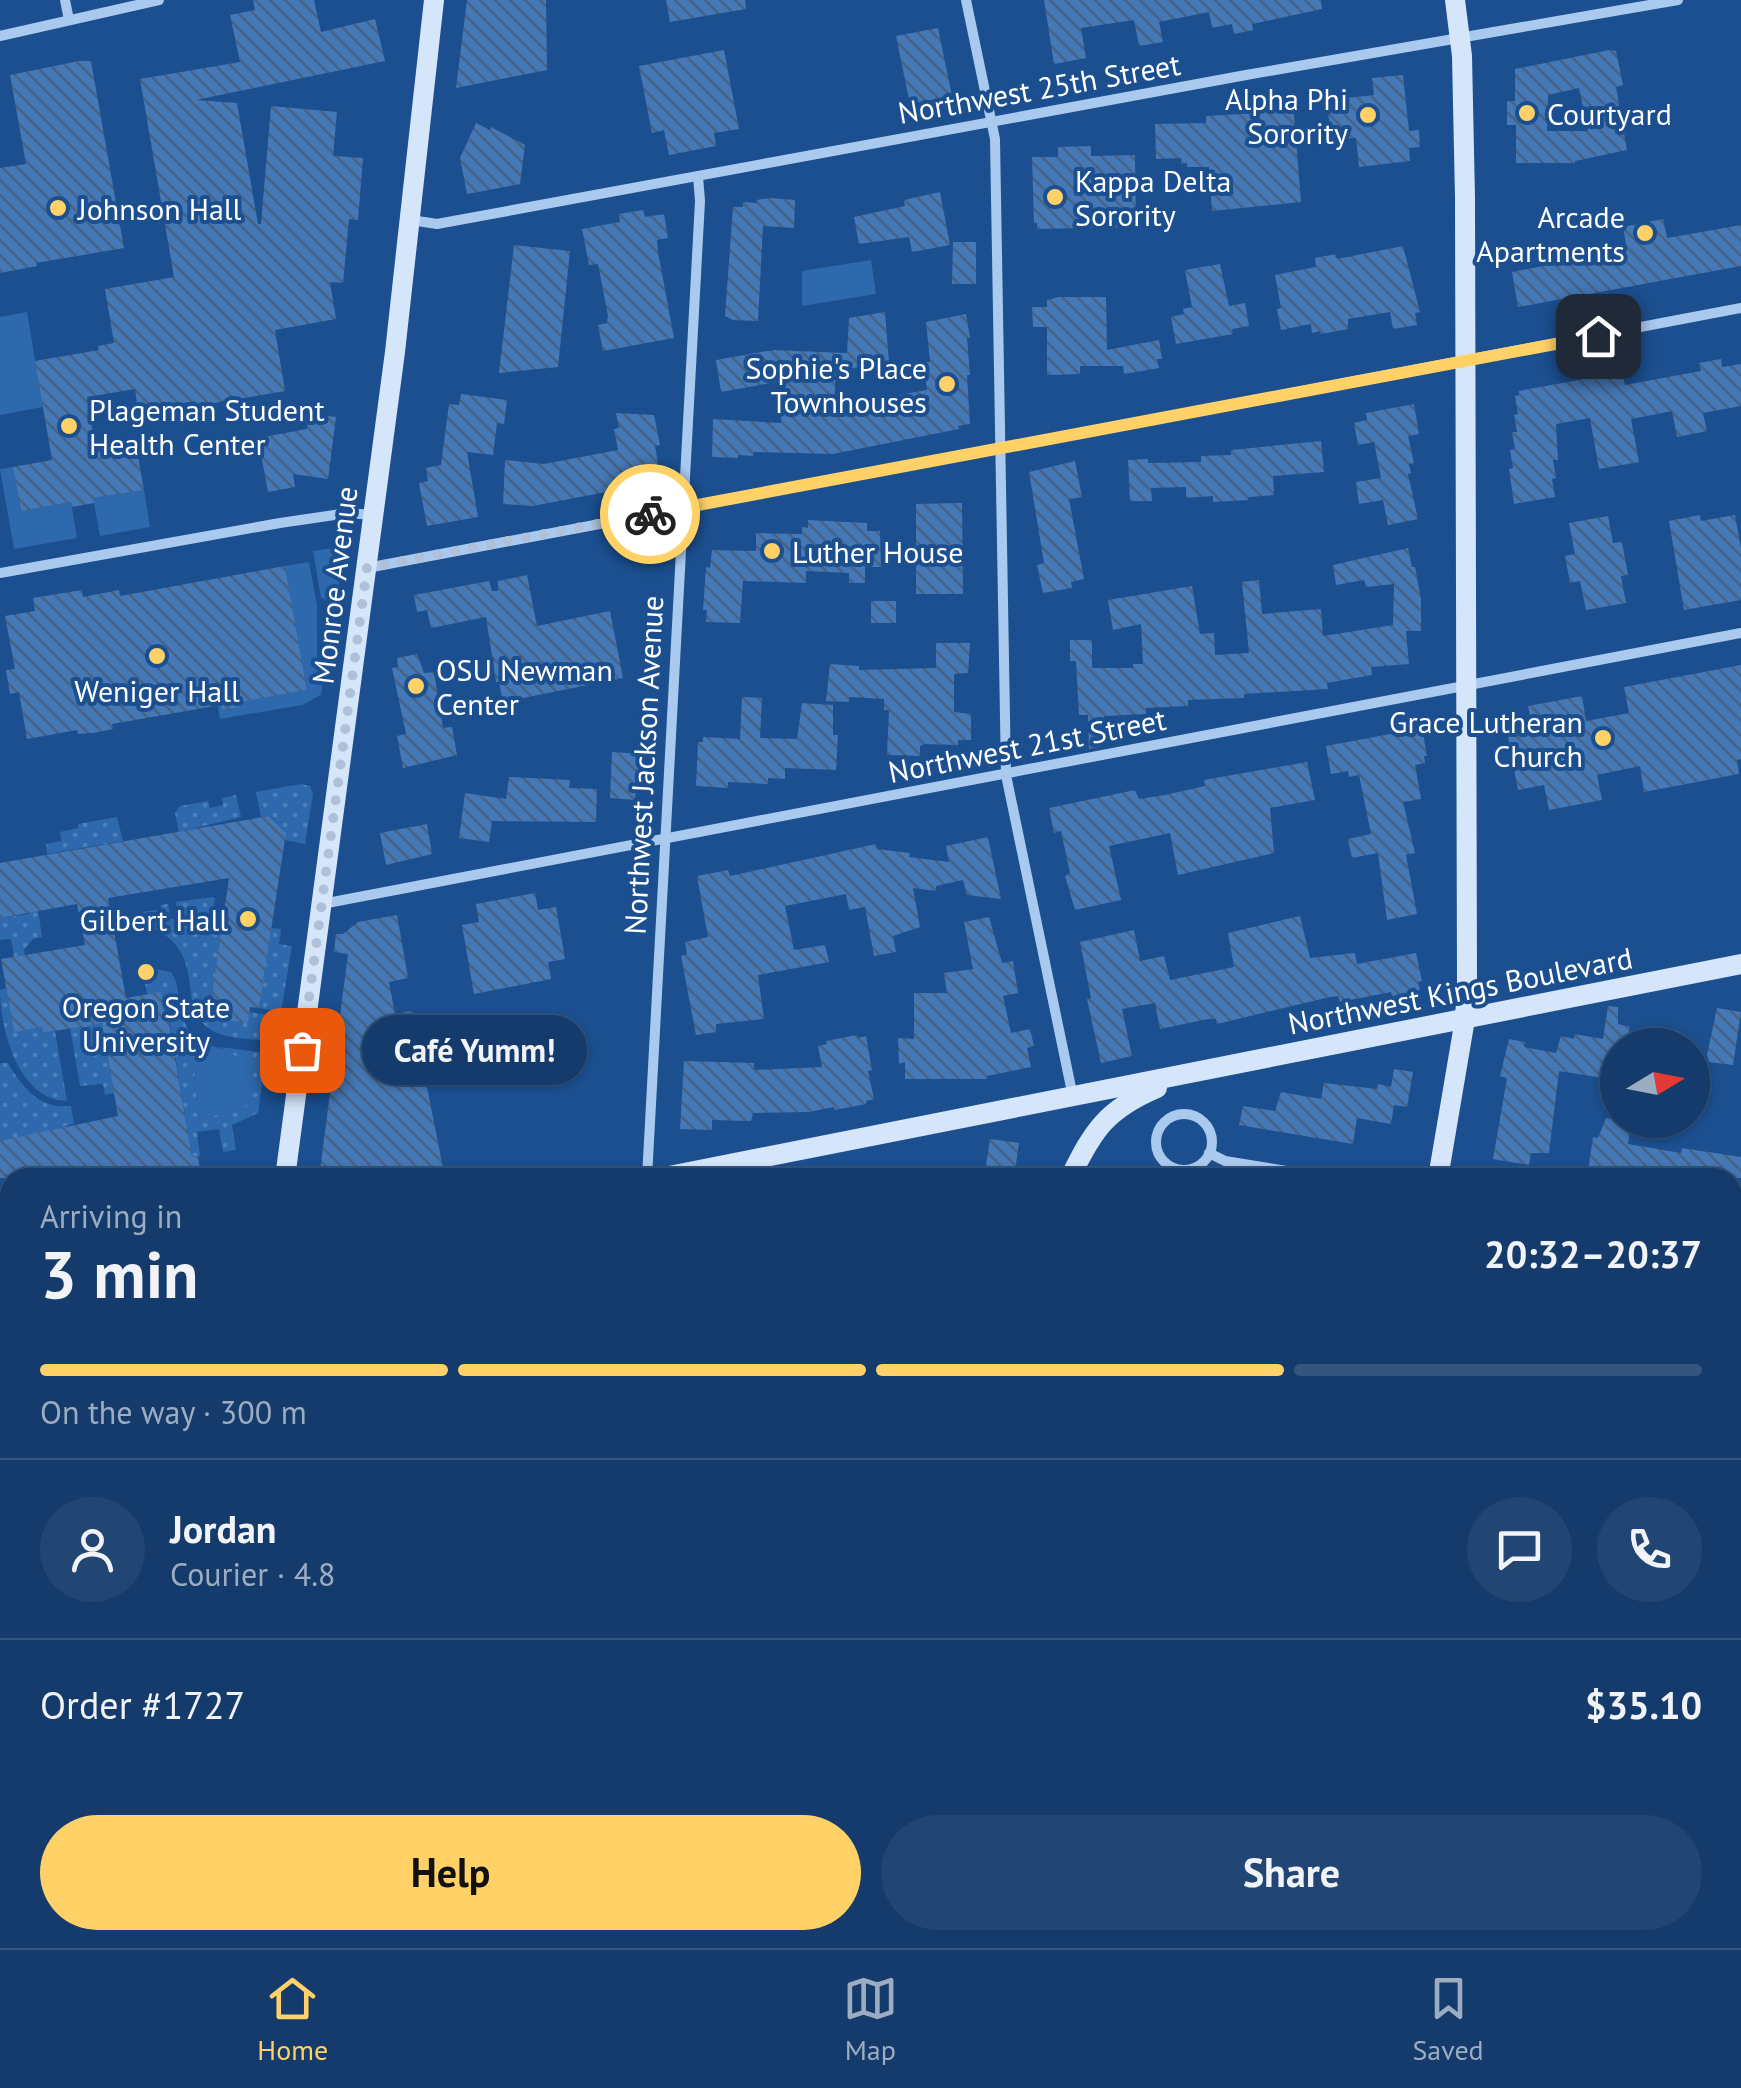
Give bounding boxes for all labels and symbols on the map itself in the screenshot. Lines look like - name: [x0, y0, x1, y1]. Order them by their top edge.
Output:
- street label: Northwest 25th Street: [895, 44, 1183, 132]
- place label: Alpha Phi Sorority: [1225, 79, 1348, 152]
- place label: Courtyard: [1547, 94, 1672, 133]
- marker: Courtyard: [1516, 102, 1538, 124]
- marker: Alpha Phi Sorority: [1357, 104, 1379, 126]
- place label: Kappa Delta Sorority: [1075, 161, 1231, 234]
- marker: Kappa Delta Sorority: [1044, 186, 1066, 208]
- place label: Johnson Hall: [76, 189, 242, 228]
- marker: Johnson Hall: [47, 197, 69, 219]
- place label: Arcade Apartments: [1476, 197, 1625, 270]
- marker: Arcade Apartments: [1634, 222, 1656, 244]
- pin: [1556, 294, 1641, 379]
- place label: Sophie's Place Townhouses: [746, 348, 927, 421]
- marker: Sophie's Place Townhouses: [936, 373, 958, 395]
- place label: Plageman Student Health Center: [89, 390, 325, 463]
- marker: Plageman Student Health Center: [58, 415, 80, 437]
- courier: [600, 464, 700, 564]
- street label: Monroe Avenue: [303, 484, 365, 686]
- place label: Luther House: [792, 532, 963, 571]
- marker: Luther House: [761, 540, 783, 562]
- street label: Northwest Jackson Avenue: [615, 595, 671, 935]
- marker: Weniger Hall: [146, 645, 168, 667]
- place label: OSU Newman Center: [436, 650, 613, 723]
- place label: Weniger Hall: [74, 671, 240, 710]
- marker: OSU Newman Center: [405, 675, 427, 697]
- street label: Northwest 21st Street: [885, 699, 1169, 791]
- place label: Grace Lutheran Church: [1389, 702, 1583, 775]
- marker: Grace Lutheran Church: [1592, 727, 1614, 749]
- place label: Gilbert Hall: [80, 900, 228, 939]
- marker: Gilbert Hall: [237, 908, 259, 930]
- street label: Northwest Kings Boulevard: [1284, 937, 1636, 1043]
- marker: Oregon State University: [135, 961, 157, 983]
- place label: Oregon State University: [62, 987, 230, 1060]
- pin: [260, 1008, 345, 1093]
- callout: Café Yumm!: [362, 1015, 587, 1085]
- north arrow: [1600, 1028, 1710, 1138]

